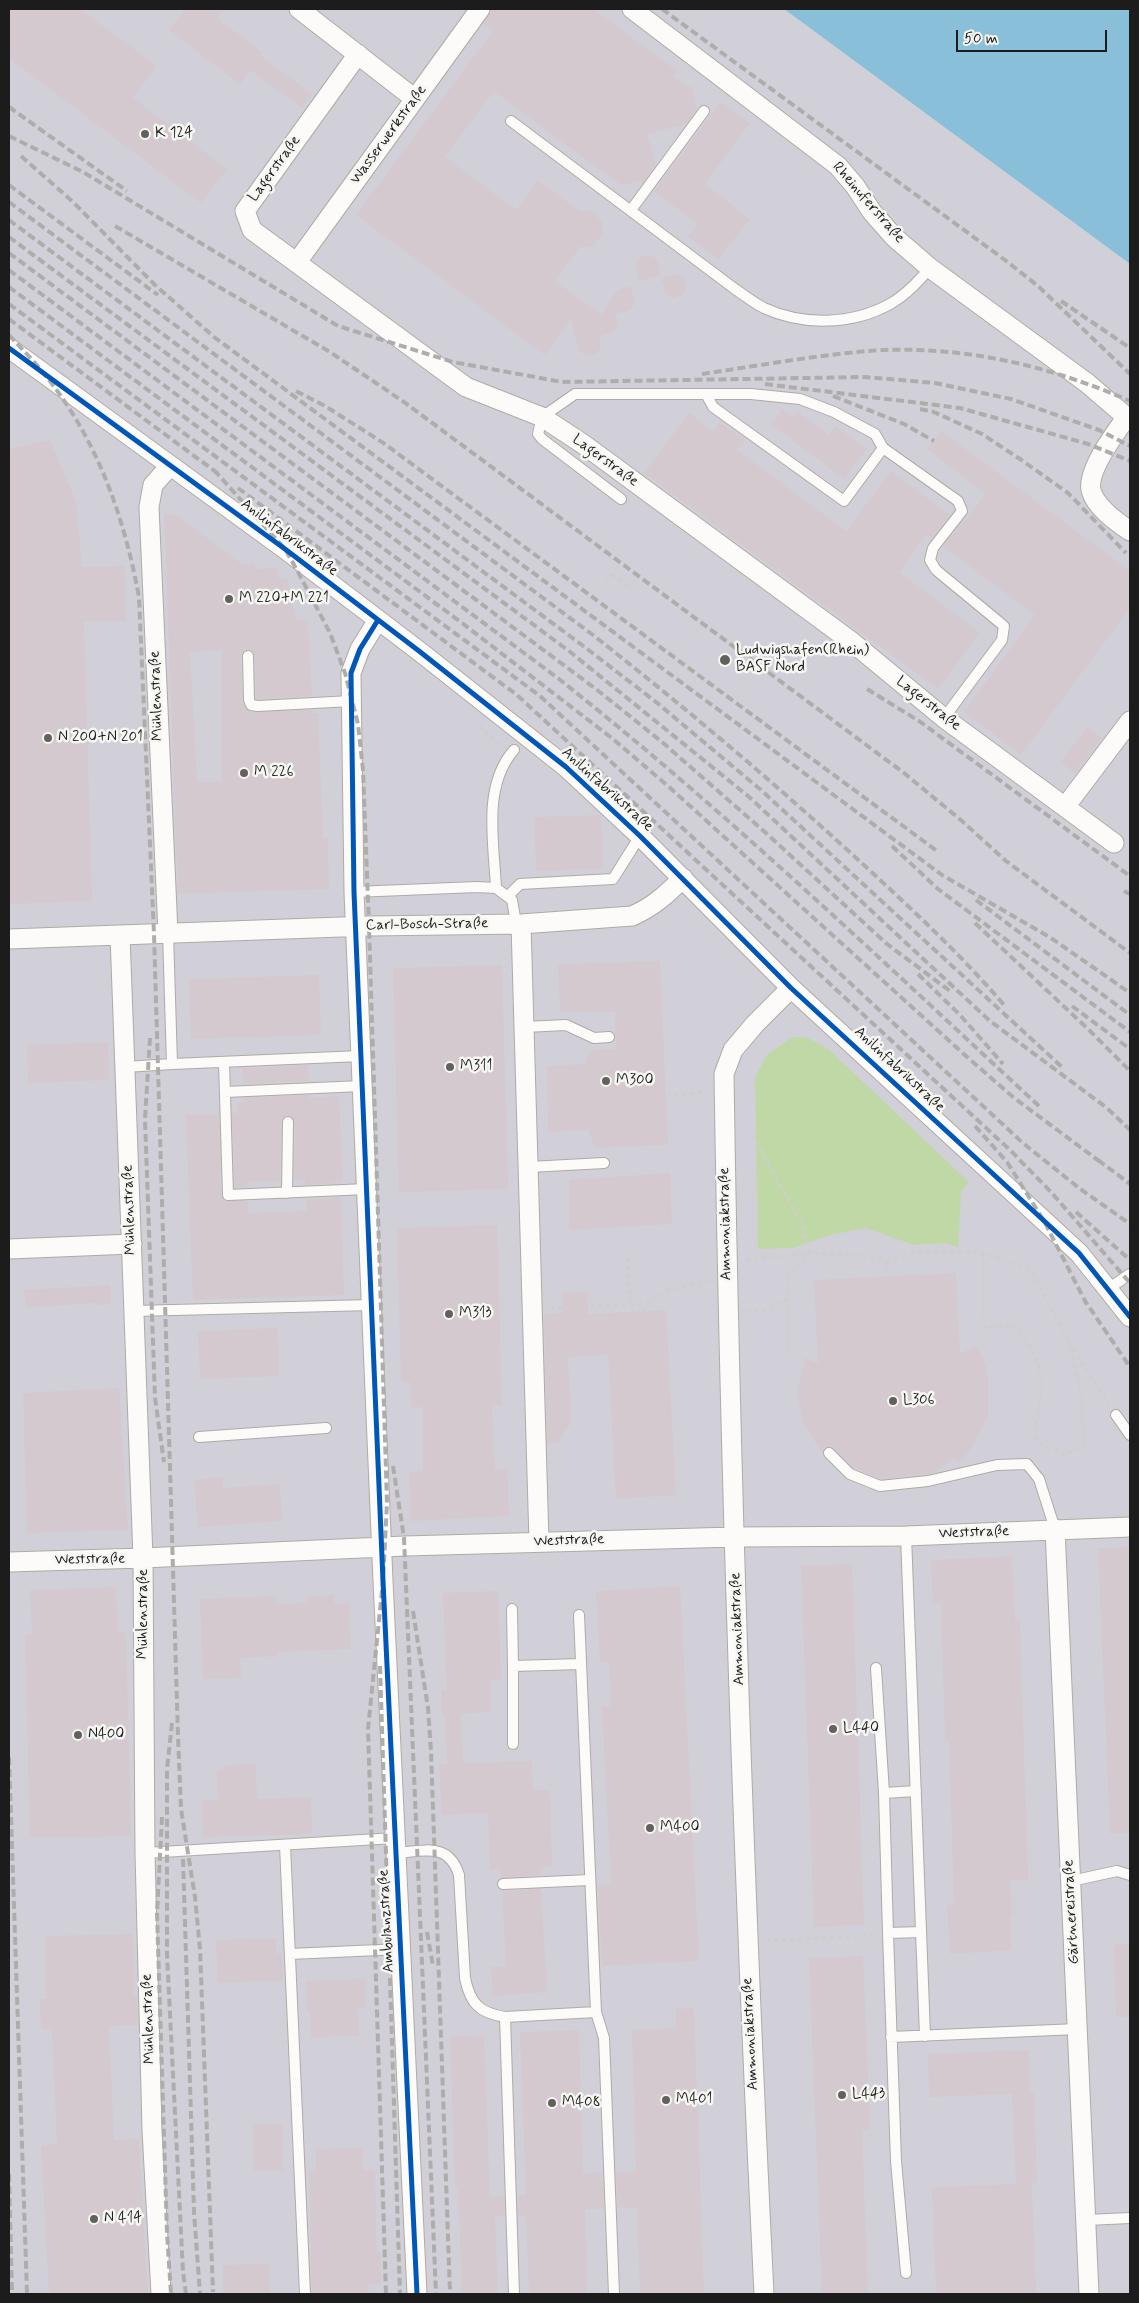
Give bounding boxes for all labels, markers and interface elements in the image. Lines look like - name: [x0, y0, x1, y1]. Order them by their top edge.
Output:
- scale bar: [959, 20, 1110, 52]
- text: 50 m: [964, 29, 998, 49]
- street label: Wasserwerkstraße: [347, 82, 431, 188]
- place label: K 124: [155, 125, 193, 143]
- marker: K 124: [139, 128, 151, 140]
- street label: Lagerstraße: [245, 132, 305, 206]
- street label: Rheinuferstraße: [828, 159, 908, 247]
- street label: Lagerstraße: [568, 431, 642, 491]
- street label: Anilinfabrikstraße: [237, 495, 341, 581]
- place label: M 220+M 221: [239, 590, 329, 608]
- marker: M 220+M 221: [223, 593, 235, 605]
- place label: Ludwigshafen(Rhein) BASF Nord: [736, 642, 869, 677]
- street label: Mühlenstraße: [146, 650, 168, 742]
- marker: Ludwigshafen(Rhein) BASF Nord: [718, 653, 732, 667]
- street label: Lagerstraße: [892, 673, 964, 735]
- place label: N 200+N 201: [58, 729, 143, 747]
- marker: N 200+N 201: [42, 732, 54, 744]
- street label: Anilinfabrikstraße: [557, 744, 657, 836]
- place label: M 226: [254, 764, 294, 782]
- marker: M 226: [238, 767, 250, 779]
- street label: Carl-Bosch-Straße: [366, 915, 488, 935]
- street label: Anilinfabrikstraße: [850, 1023, 948, 1117]
- place label: M311: [460, 1058, 492, 1076]
- marker: M311: [444, 1061, 456, 1073]
- place label: M300: [616, 1072, 654, 1090]
- marker: M300: [600, 1075, 612, 1087]
- street label: Mühlenstraße: [119, 1164, 141, 1256]
- street label: Ammoniakstraße: [716, 1167, 736, 1281]
- place label: M313: [459, 1305, 492, 1323]
- marker: M313: [443, 1308, 455, 1320]
- place label: L306: [903, 1392, 935, 1410]
- marker: L306: [887, 1395, 899, 1407]
- street label: Weststraße: [938, 1523, 1010, 1543]
- street label: Weststraße: [533, 1531, 605, 1551]
- street label: Weststraße: [54, 1550, 126, 1570]
- street label: Mühlenstraße: [135, 1569, 153, 1659]
- street label: Ammoniakstraße: [727, 1572, 749, 1686]
- place label: L440: [843, 1720, 879, 1738]
- marker: L440: [827, 1723, 839, 1735]
- place label: N400: [88, 1726, 124, 1744]
- marker: N400: [72, 1729, 84, 1741]
- place label: M400: [660, 1819, 699, 1837]
- marker: M400: [644, 1822, 656, 1834]
- street label: Gärtnereistraße: [1060, 1859, 1084, 1965]
- street label: Ambulanzstraße: [375, 1869, 399, 1973]
- street label: Mühlenstraße: [138, 1973, 160, 2065]
- street label: Ammoniakstraße: [739, 1977, 763, 2091]
- place label: L443: [852, 2086, 885, 2104]
- marker: L443: [836, 2089, 848, 2101]
- place label: M401: [676, 2091, 712, 2109]
- place label: M408: [562, 2094, 601, 2112]
- marker: M401: [660, 2094, 672, 2106]
- marker: M408: [546, 2097, 558, 2109]
- place label: N 414: [104, 2210, 142, 2228]
- marker: N 414: [88, 2213, 100, 2225]

